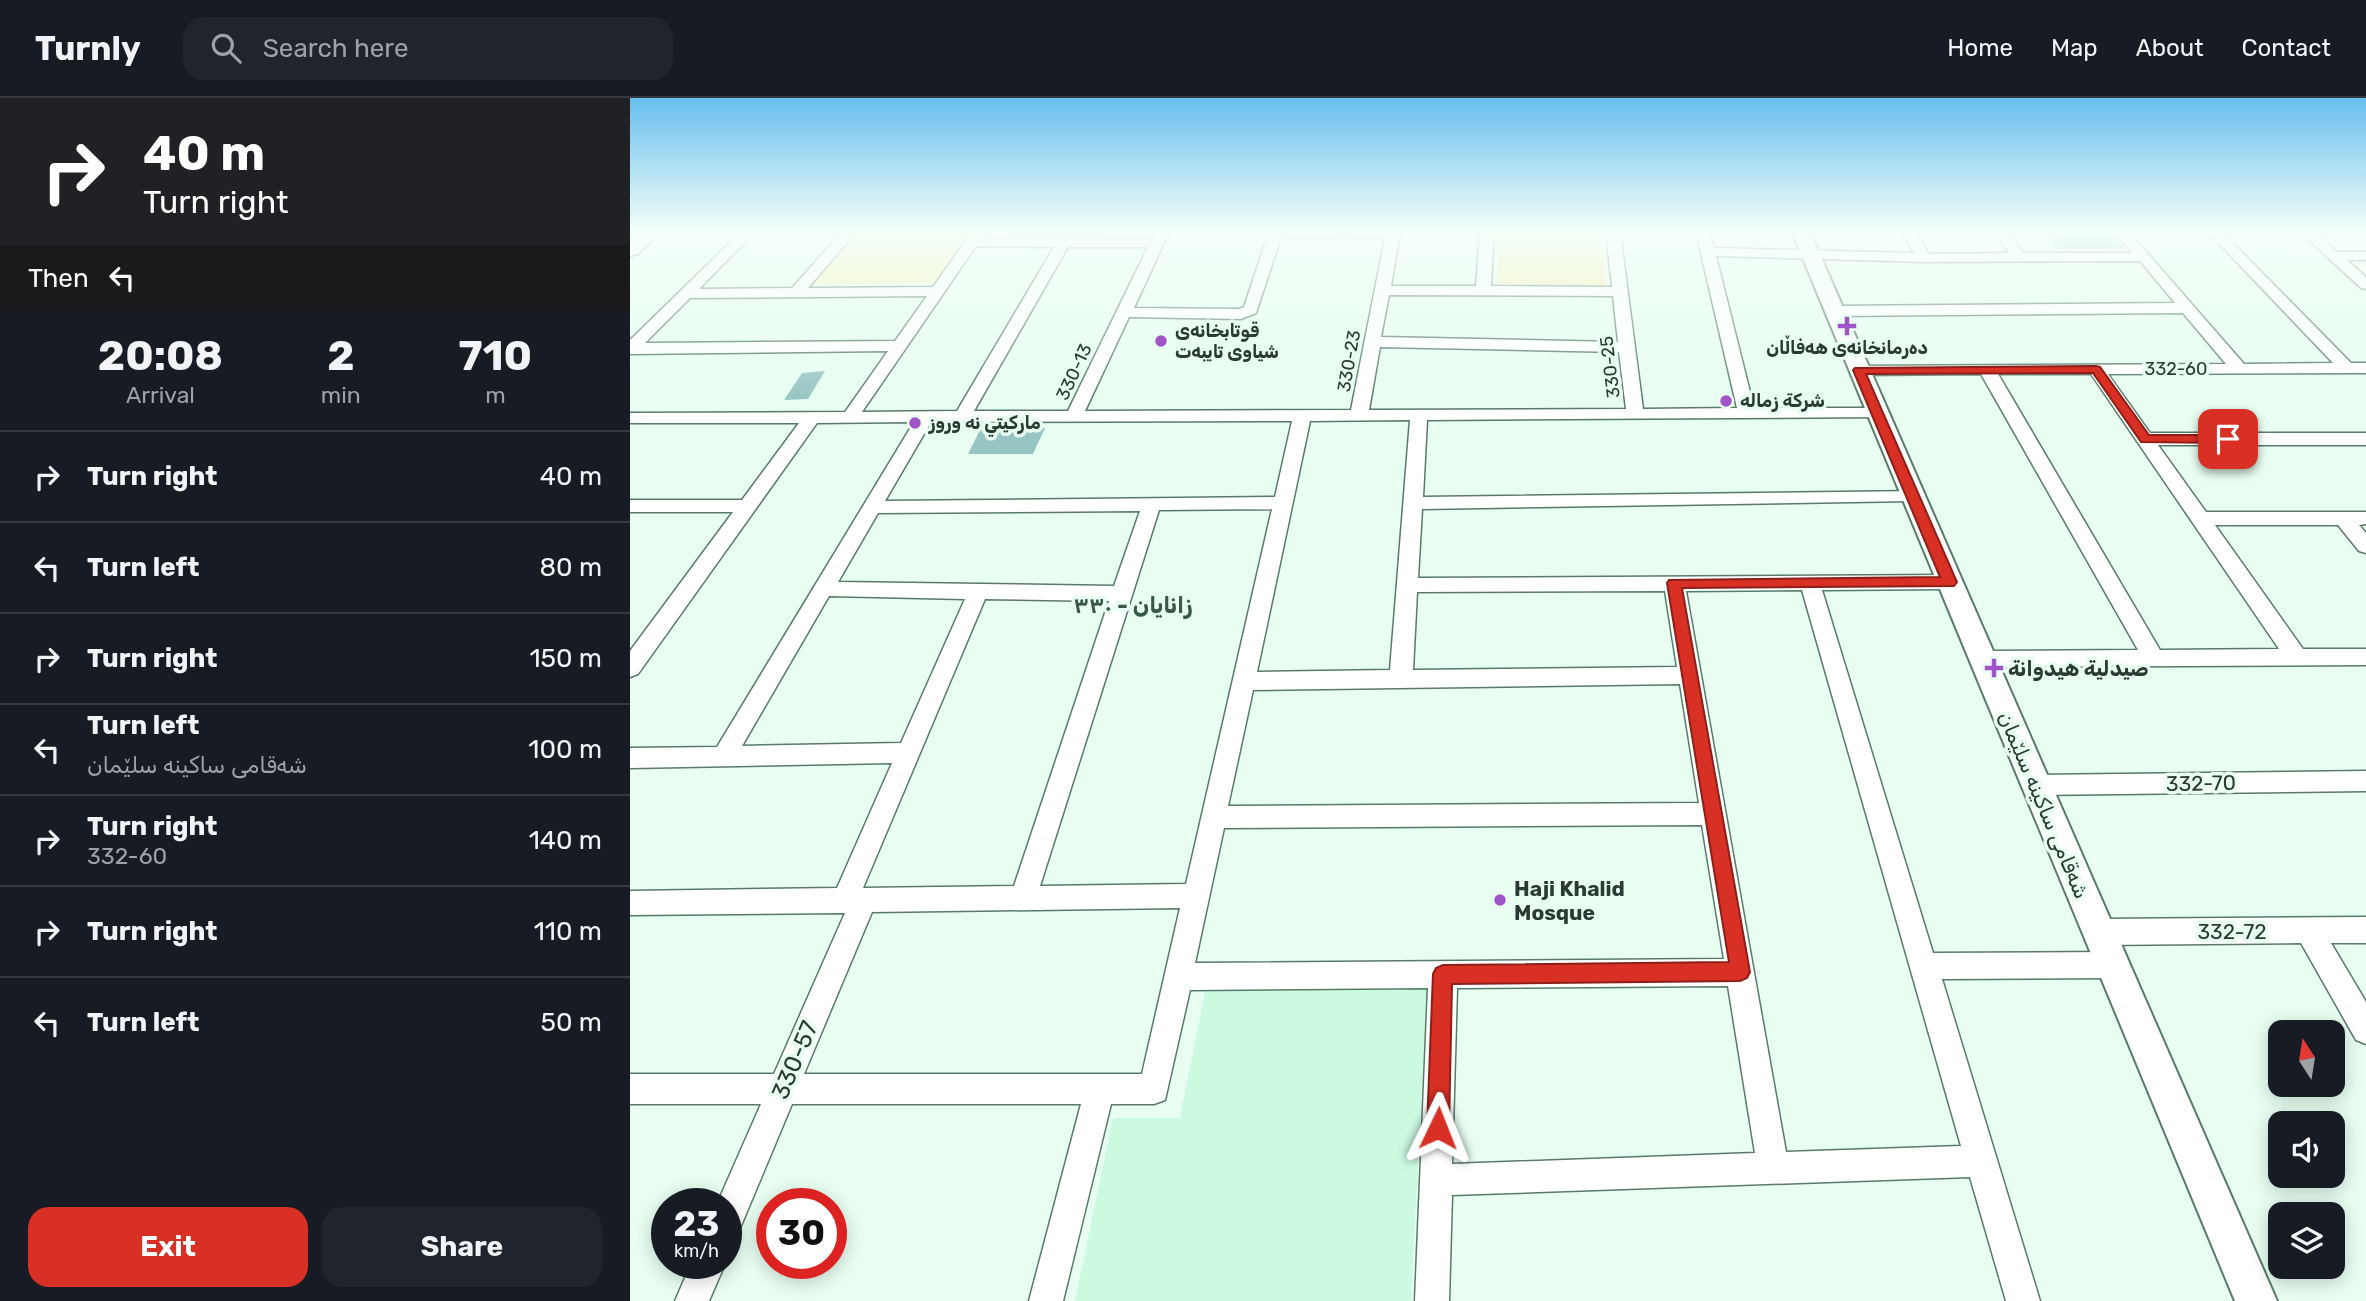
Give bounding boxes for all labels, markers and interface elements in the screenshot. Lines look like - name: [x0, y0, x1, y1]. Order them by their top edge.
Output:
- search box: [183, 17, 673, 80]
- text: Turnly: [35, 29, 141, 68]
- icon: search: [207, 29, 245, 67]
- text: Search here: [263, 33, 409, 64]
- text: Home: [1947, 34, 2013, 62]
- text: Map: [2051, 34, 2098, 62]
- text: About: [2136, 34, 2204, 62]
- text: Contact: [2242, 34, 2331, 62]
- text: 40 m: [143, 124, 265, 182]
- icon: right: [28, 126, 119, 217]
- text: Turn right: [143, 183, 288, 221]
- icon: left: [103, 259, 141, 297]
- text: Then: [28, 263, 89, 294]
- marker: دەرمانخانەی هەفاڵان: [1839, 318, 1855, 334]
- place label: قوتابخانەی شیاوی تایبەت: [1175, 320, 1279, 363]
- street label: 330-23: [1333, 328, 1365, 394]
- text: 20:08: [98, 331, 223, 381]
- text: 2: [327, 331, 354, 381]
- text: 710: [459, 331, 532, 381]
- marker: قوتابخانەی شیاوی تایبەت: [1153, 333, 1169, 349]
- street label: 330-25: [1595, 335, 1625, 399]
- place label: دەرمانخانەی هەفاڵان: [1766, 335, 1928, 359]
- street label: 330-13: [1051, 340, 1097, 404]
- street label: 332-60: [2145, 358, 2207, 380]
- text: Arrival: [126, 381, 195, 409]
- text: min: [321, 381, 361, 409]
- text: m: [485, 381, 506, 409]
- place label: شركة زماله: [1740, 390, 1825, 412]
- marker: شركة زماله: [1718, 393, 1734, 409]
- pin: [2198, 409, 2258, 469]
- place label: ماركيتي نه وروز: [928, 412, 1041, 437]
- marker: ماركيتي نه وروز: [907, 415, 923, 431]
- icon: arrive: [2209, 420, 2247, 458]
- icon: right: [28, 458, 66, 496]
- text: Turn right: [87, 461, 217, 492]
- text: 40 m: [540, 461, 602, 492]
- icon: left: [28, 549, 66, 587]
- text: Turn left: [87, 552, 199, 583]
- text: 80 m: [539, 552, 602, 583]
- district label: زانایان - ٣٣٠: [1073, 591, 1193, 619]
- icon: right: [28, 640, 66, 678]
- text: Turn right: [87, 643, 217, 674]
- text: 150 m: [529, 643, 602, 674]
- place label: صيدلية هيدوانة: [2008, 656, 2149, 681]
- marker: صيدلية هيدوانة: [1986, 660, 2002, 676]
- street label: شەقامی ساکینە سلێمان: [1993, 708, 2095, 902]
- text: Turn left: [87, 710, 199, 741]
- icon: left: [28, 731, 66, 769]
- text: 100 m: [528, 734, 602, 765]
- text: شەقامی ساکینە سلێمان: [87, 751, 307, 779]
- street label: 332-70: [2166, 770, 2236, 796]
- text: Turn right: [87, 811, 217, 842]
- icon: right: [28, 822, 66, 860]
- text: 140 m: [529, 825, 602, 856]
- text: 332-60: [87, 842, 167, 870]
- place label: Haji Khalid Mosque: [1514, 876, 1625, 925]
- marker: Haji Khalid Mosque: [1492, 892, 1508, 908]
- icon: right: [28, 913, 66, 951]
- text: Turn right: [87, 916, 217, 947]
- text: 110 m: [534, 916, 602, 947]
- street label: 332-72: [2197, 919, 2267, 944]
- icon: left: [28, 1004, 66, 1042]
- text: Turn left: [87, 1007, 199, 1038]
- text: 50 m: [541, 1007, 602, 1038]
- street label: 330-57: [766, 1017, 824, 1103]
- north arrow: [2268, 1020, 2345, 1097]
- map controls: [2268, 1020, 2345, 1279]
- position arrow: [1401, 1091, 1475, 1165]
- button: sound: [2268, 1111, 2345, 1188]
- speed limit sign: 30: [756, 1188, 847, 1279]
- button: layers: [2268, 1202, 2345, 1279]
- text: 23: [674, 1203, 719, 1245]
- button: Exit: [28, 1207, 308, 1287]
- button: Share: [322, 1207, 602, 1287]
- text: km/h: [674, 1240, 719, 1262]

